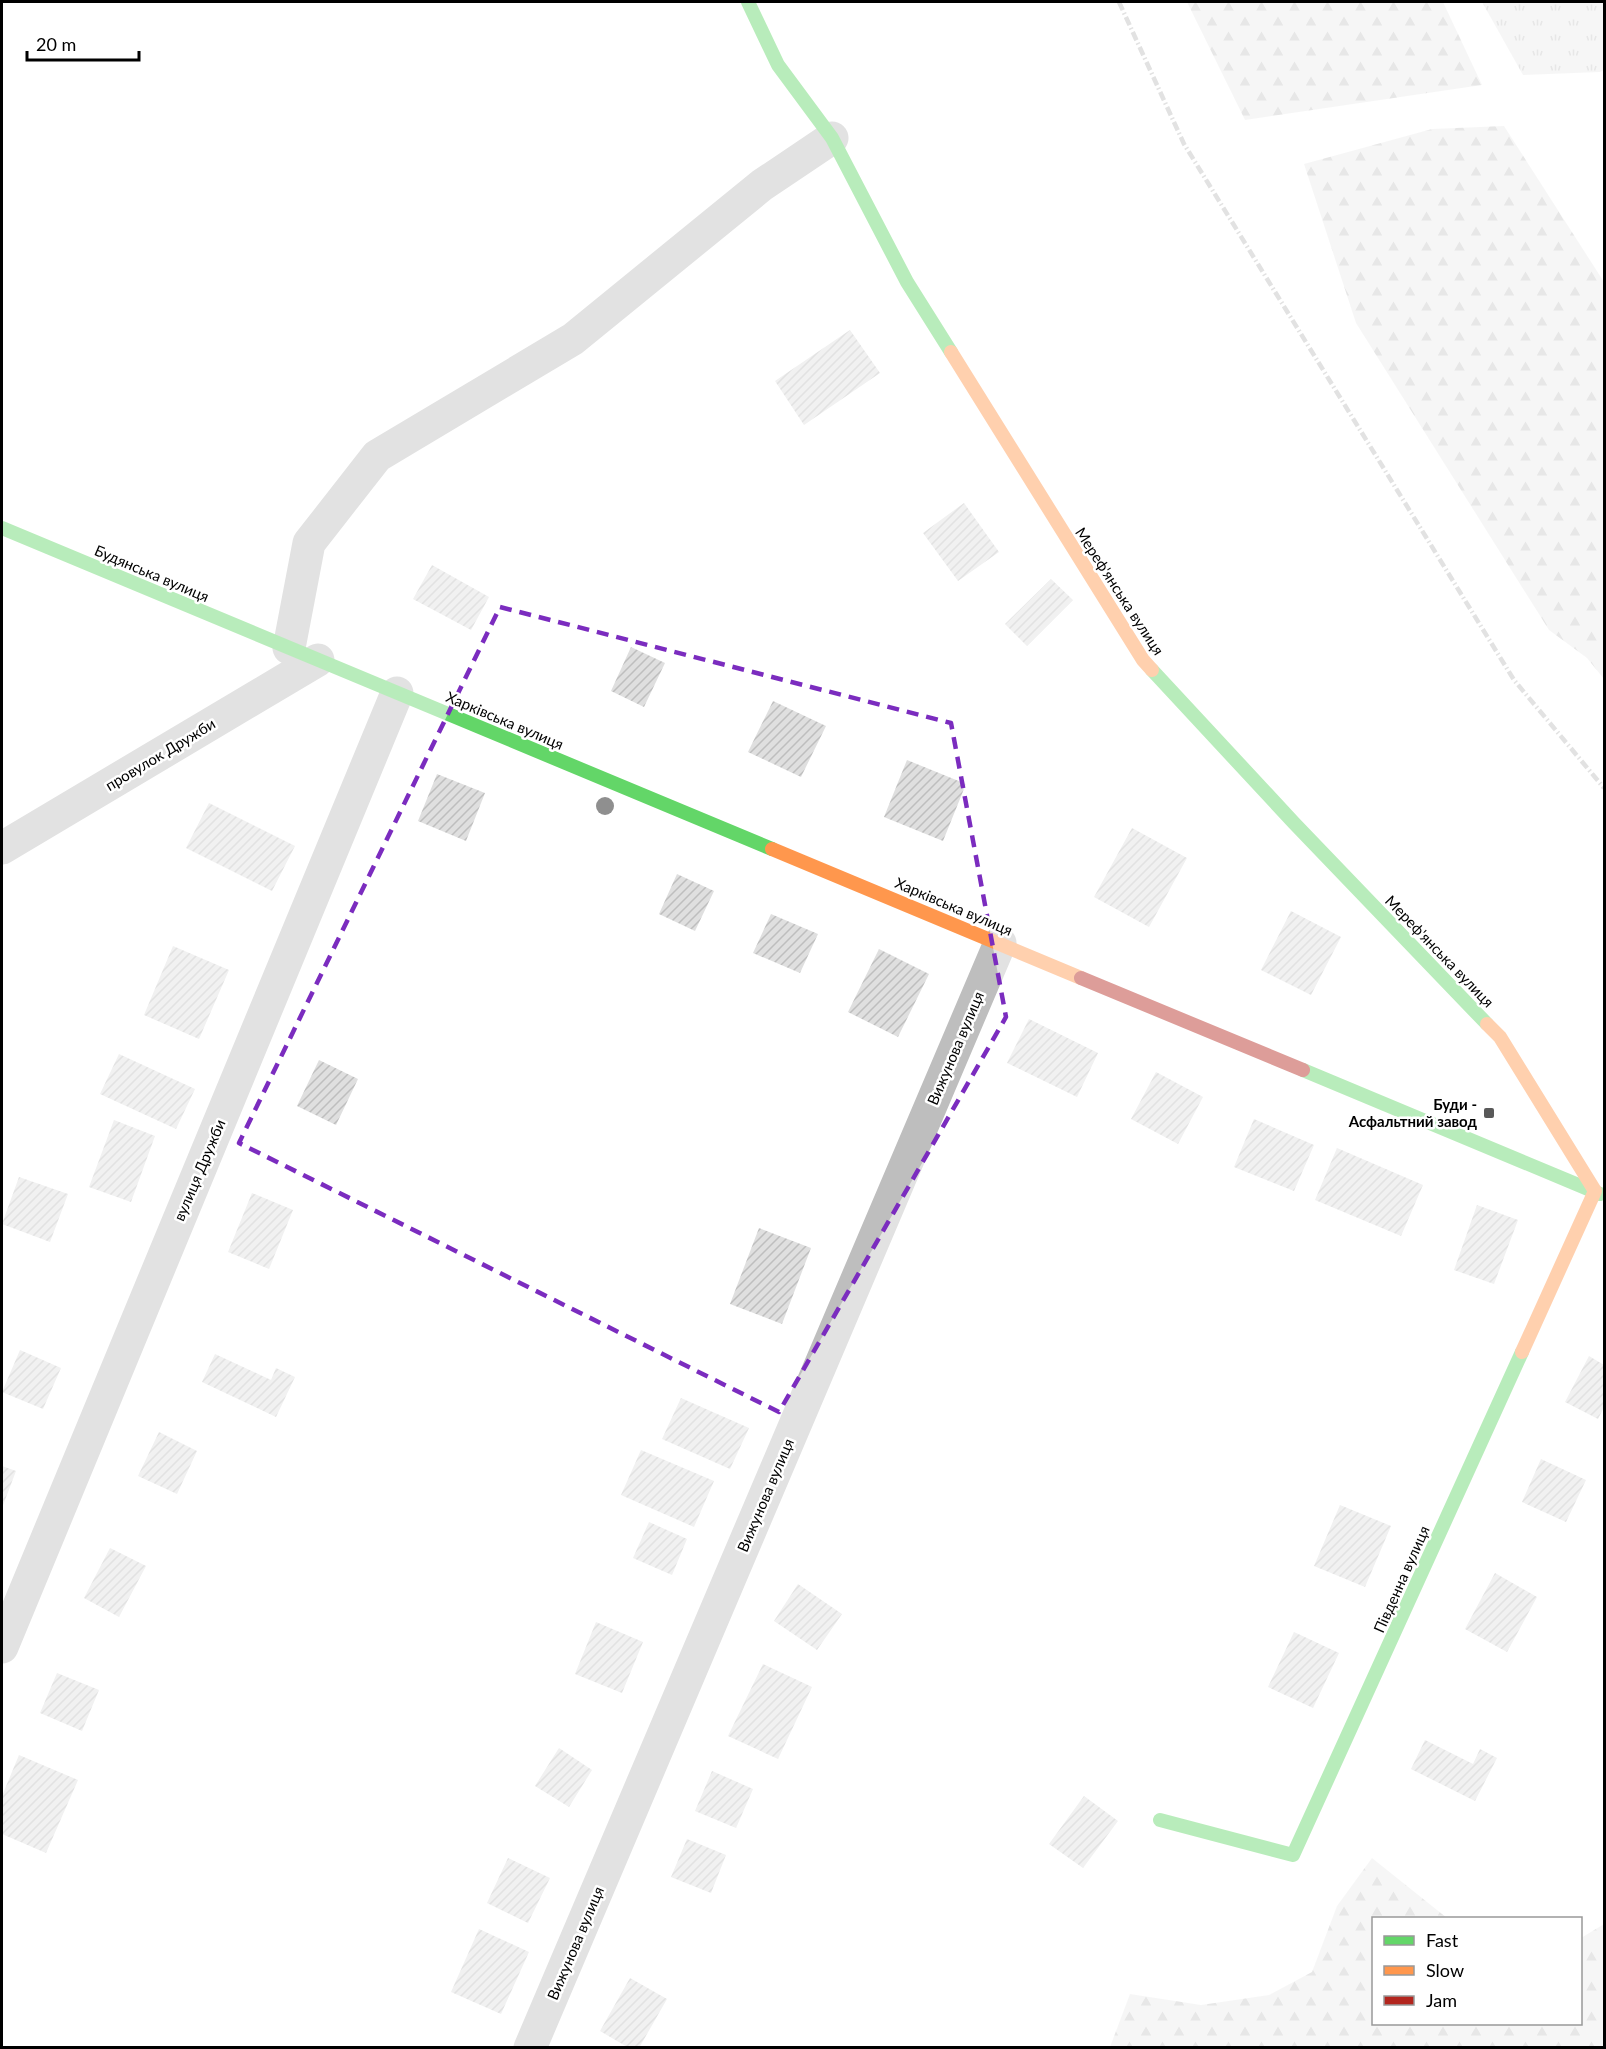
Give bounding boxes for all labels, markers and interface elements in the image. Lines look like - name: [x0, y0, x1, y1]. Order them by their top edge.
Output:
- scale bar: [27, 24, 140, 62]
- text: 20 m: [36, 33, 76, 55]
- street label: Мереф'янська вулиця: [1072, 524, 1168, 658]
- street label: Будянська вулиця: [92, 541, 212, 605]
- street label: Харківська вулиця: [444, 687, 566, 753]
- street label: провулок Дружби: [102, 714, 218, 794]
- street label: Харківська вулиця: [893, 873, 1015, 939]
- street label: Мереф'янська вулиця: [1382, 891, 1498, 1011]
- street label: Вижунова вулиця: [923, 989, 987, 1107]
- place label: Буди - Асфальтний завод: [1348, 1095, 1477, 1130]
- marker: Буди - Асфальтний завод: [1482, 1106, 1496, 1120]
- street label: вулиця Дружби: [169, 1116, 229, 1224]
- street label: Вижунова вулиця: [733, 1436, 797, 1554]
- street label: Південна вулиця: [1369, 1523, 1433, 1635]
- street label: Вижунова вулиця: [543, 1884, 607, 2002]
- legend: [1372, 1917, 1582, 2025]
- text: Fast: [1426, 1929, 1459, 1951]
- text: Slow: [1426, 1959, 1464, 1981]
- text: Jam: [1426, 1989, 1457, 2011]

